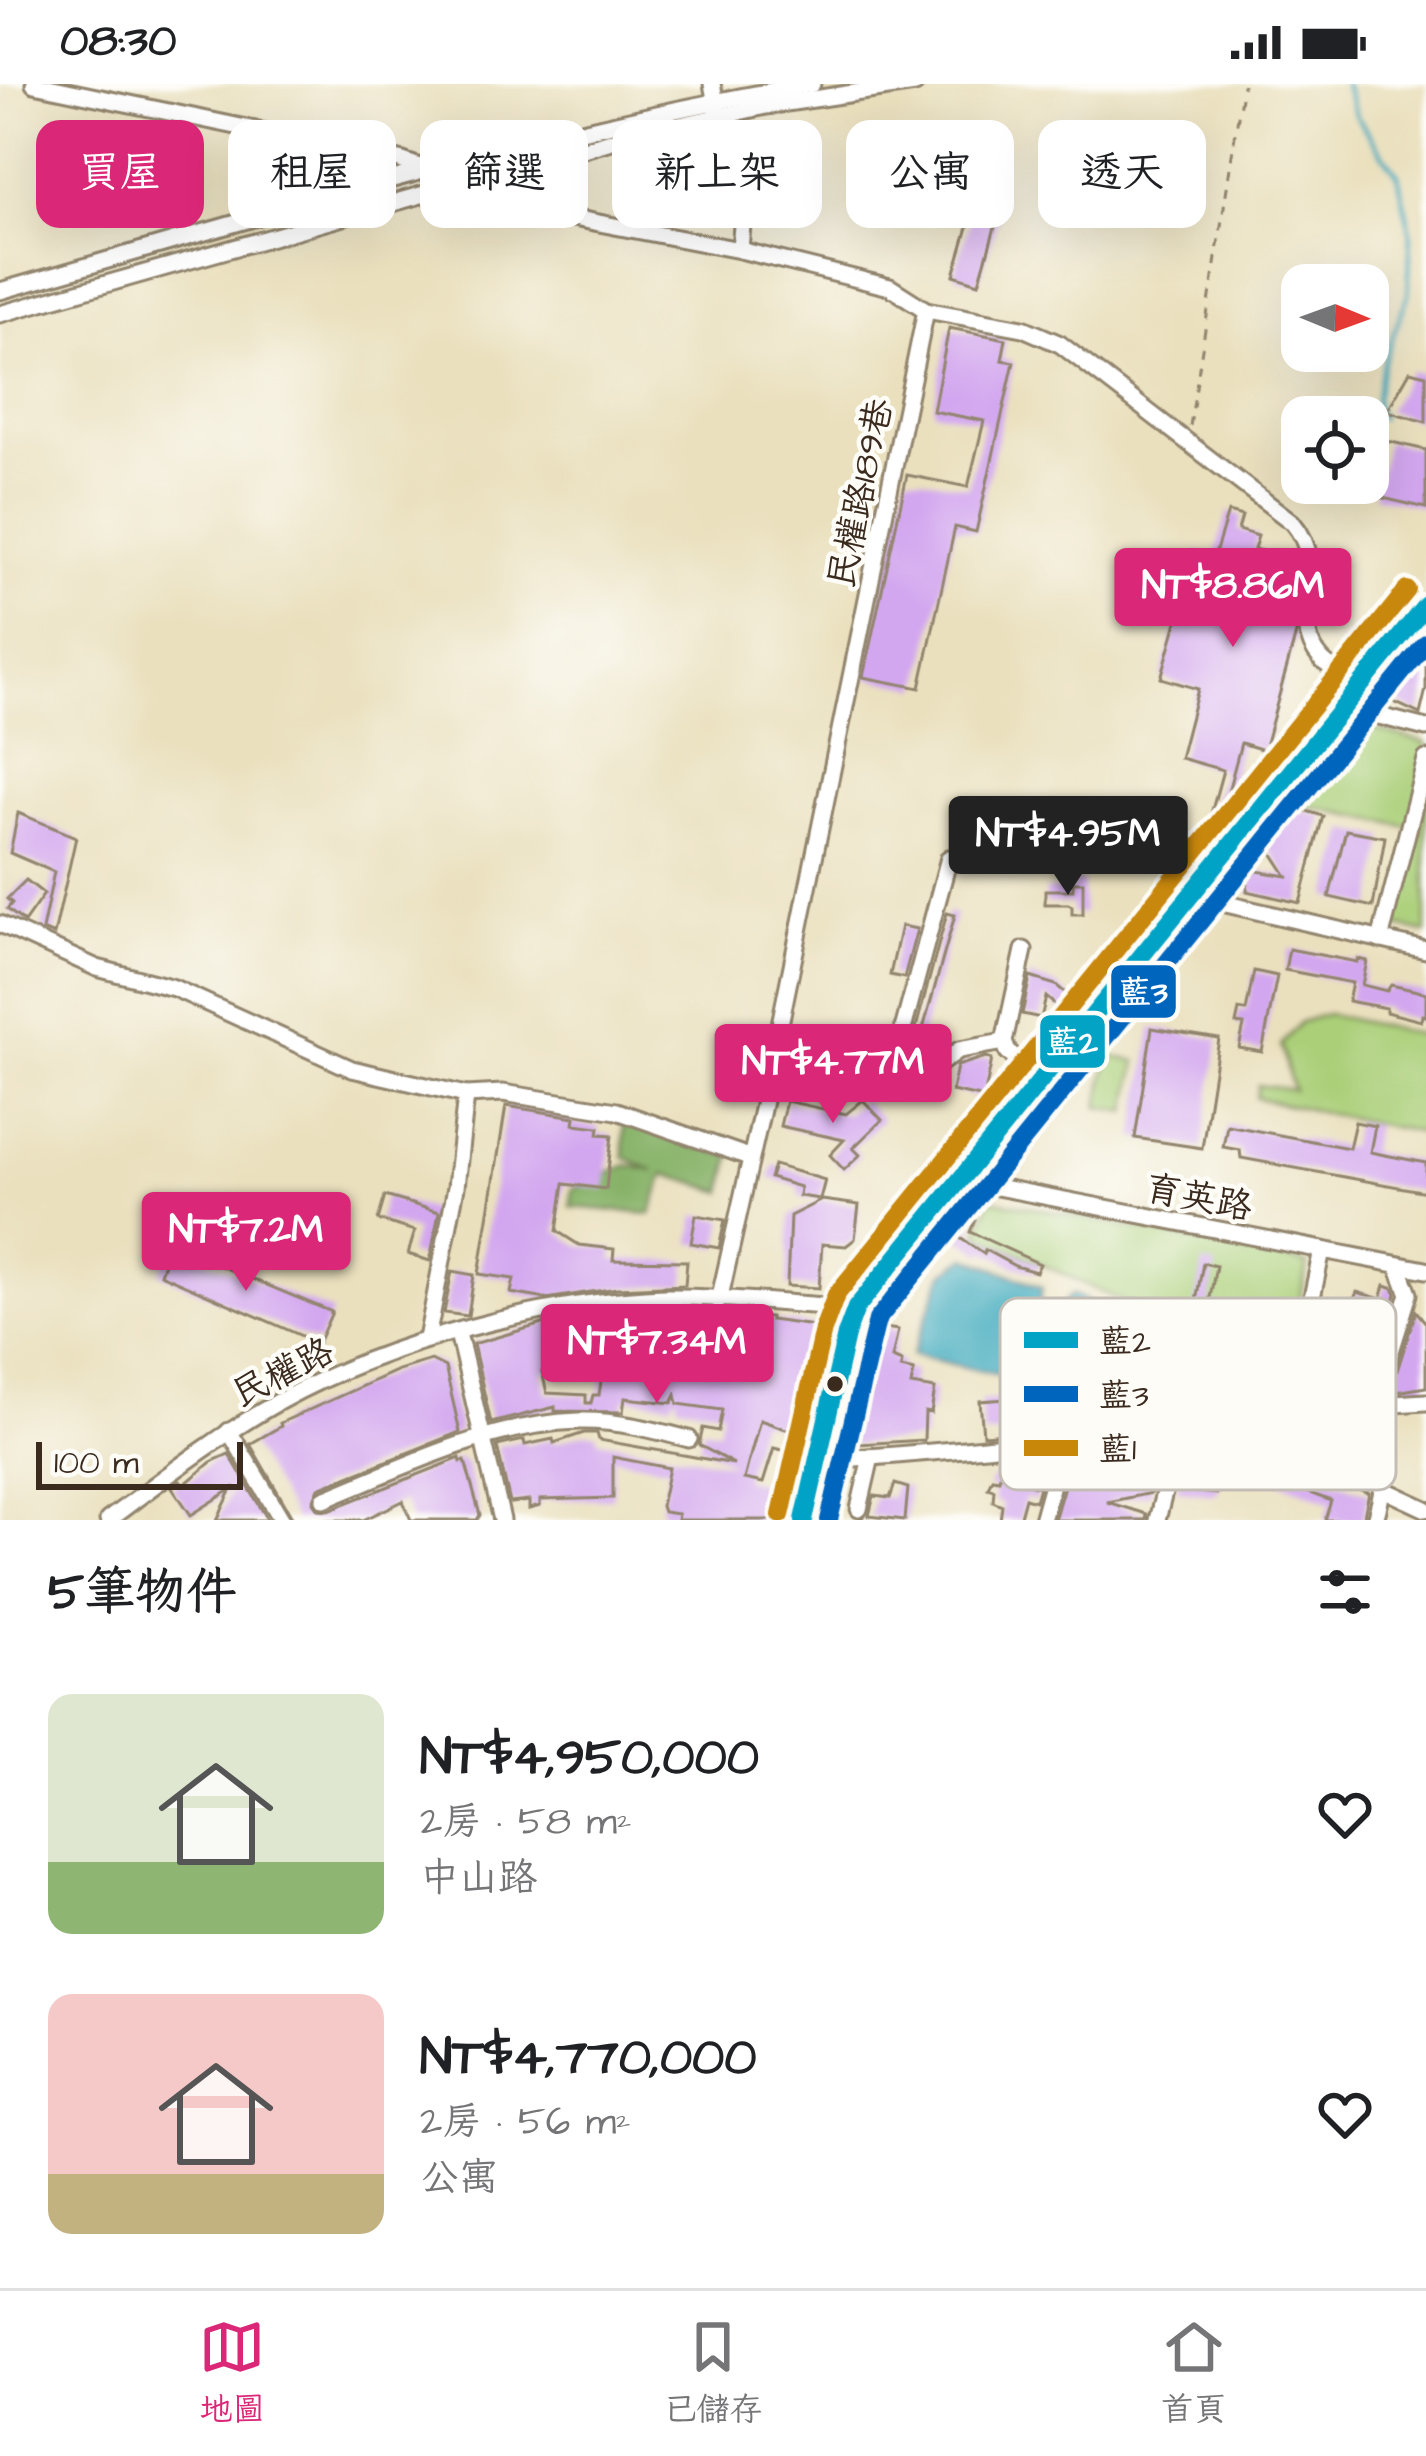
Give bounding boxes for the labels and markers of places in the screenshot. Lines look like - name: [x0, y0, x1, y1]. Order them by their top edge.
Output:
- pin: NT$8.86M: [1109, 548, 1357, 650]
- pin: NT$4.95M: [944, 796, 1192, 898]
- pin: NT$4.77M: [709, 1024, 957, 1126]
- pin: NT$7.2M: [135, 1192, 357, 1294]
- pin: NT$7.34M: [533, 1304, 781, 1406]
- unlabelled marker: [824, 1373, 846, 1395]

